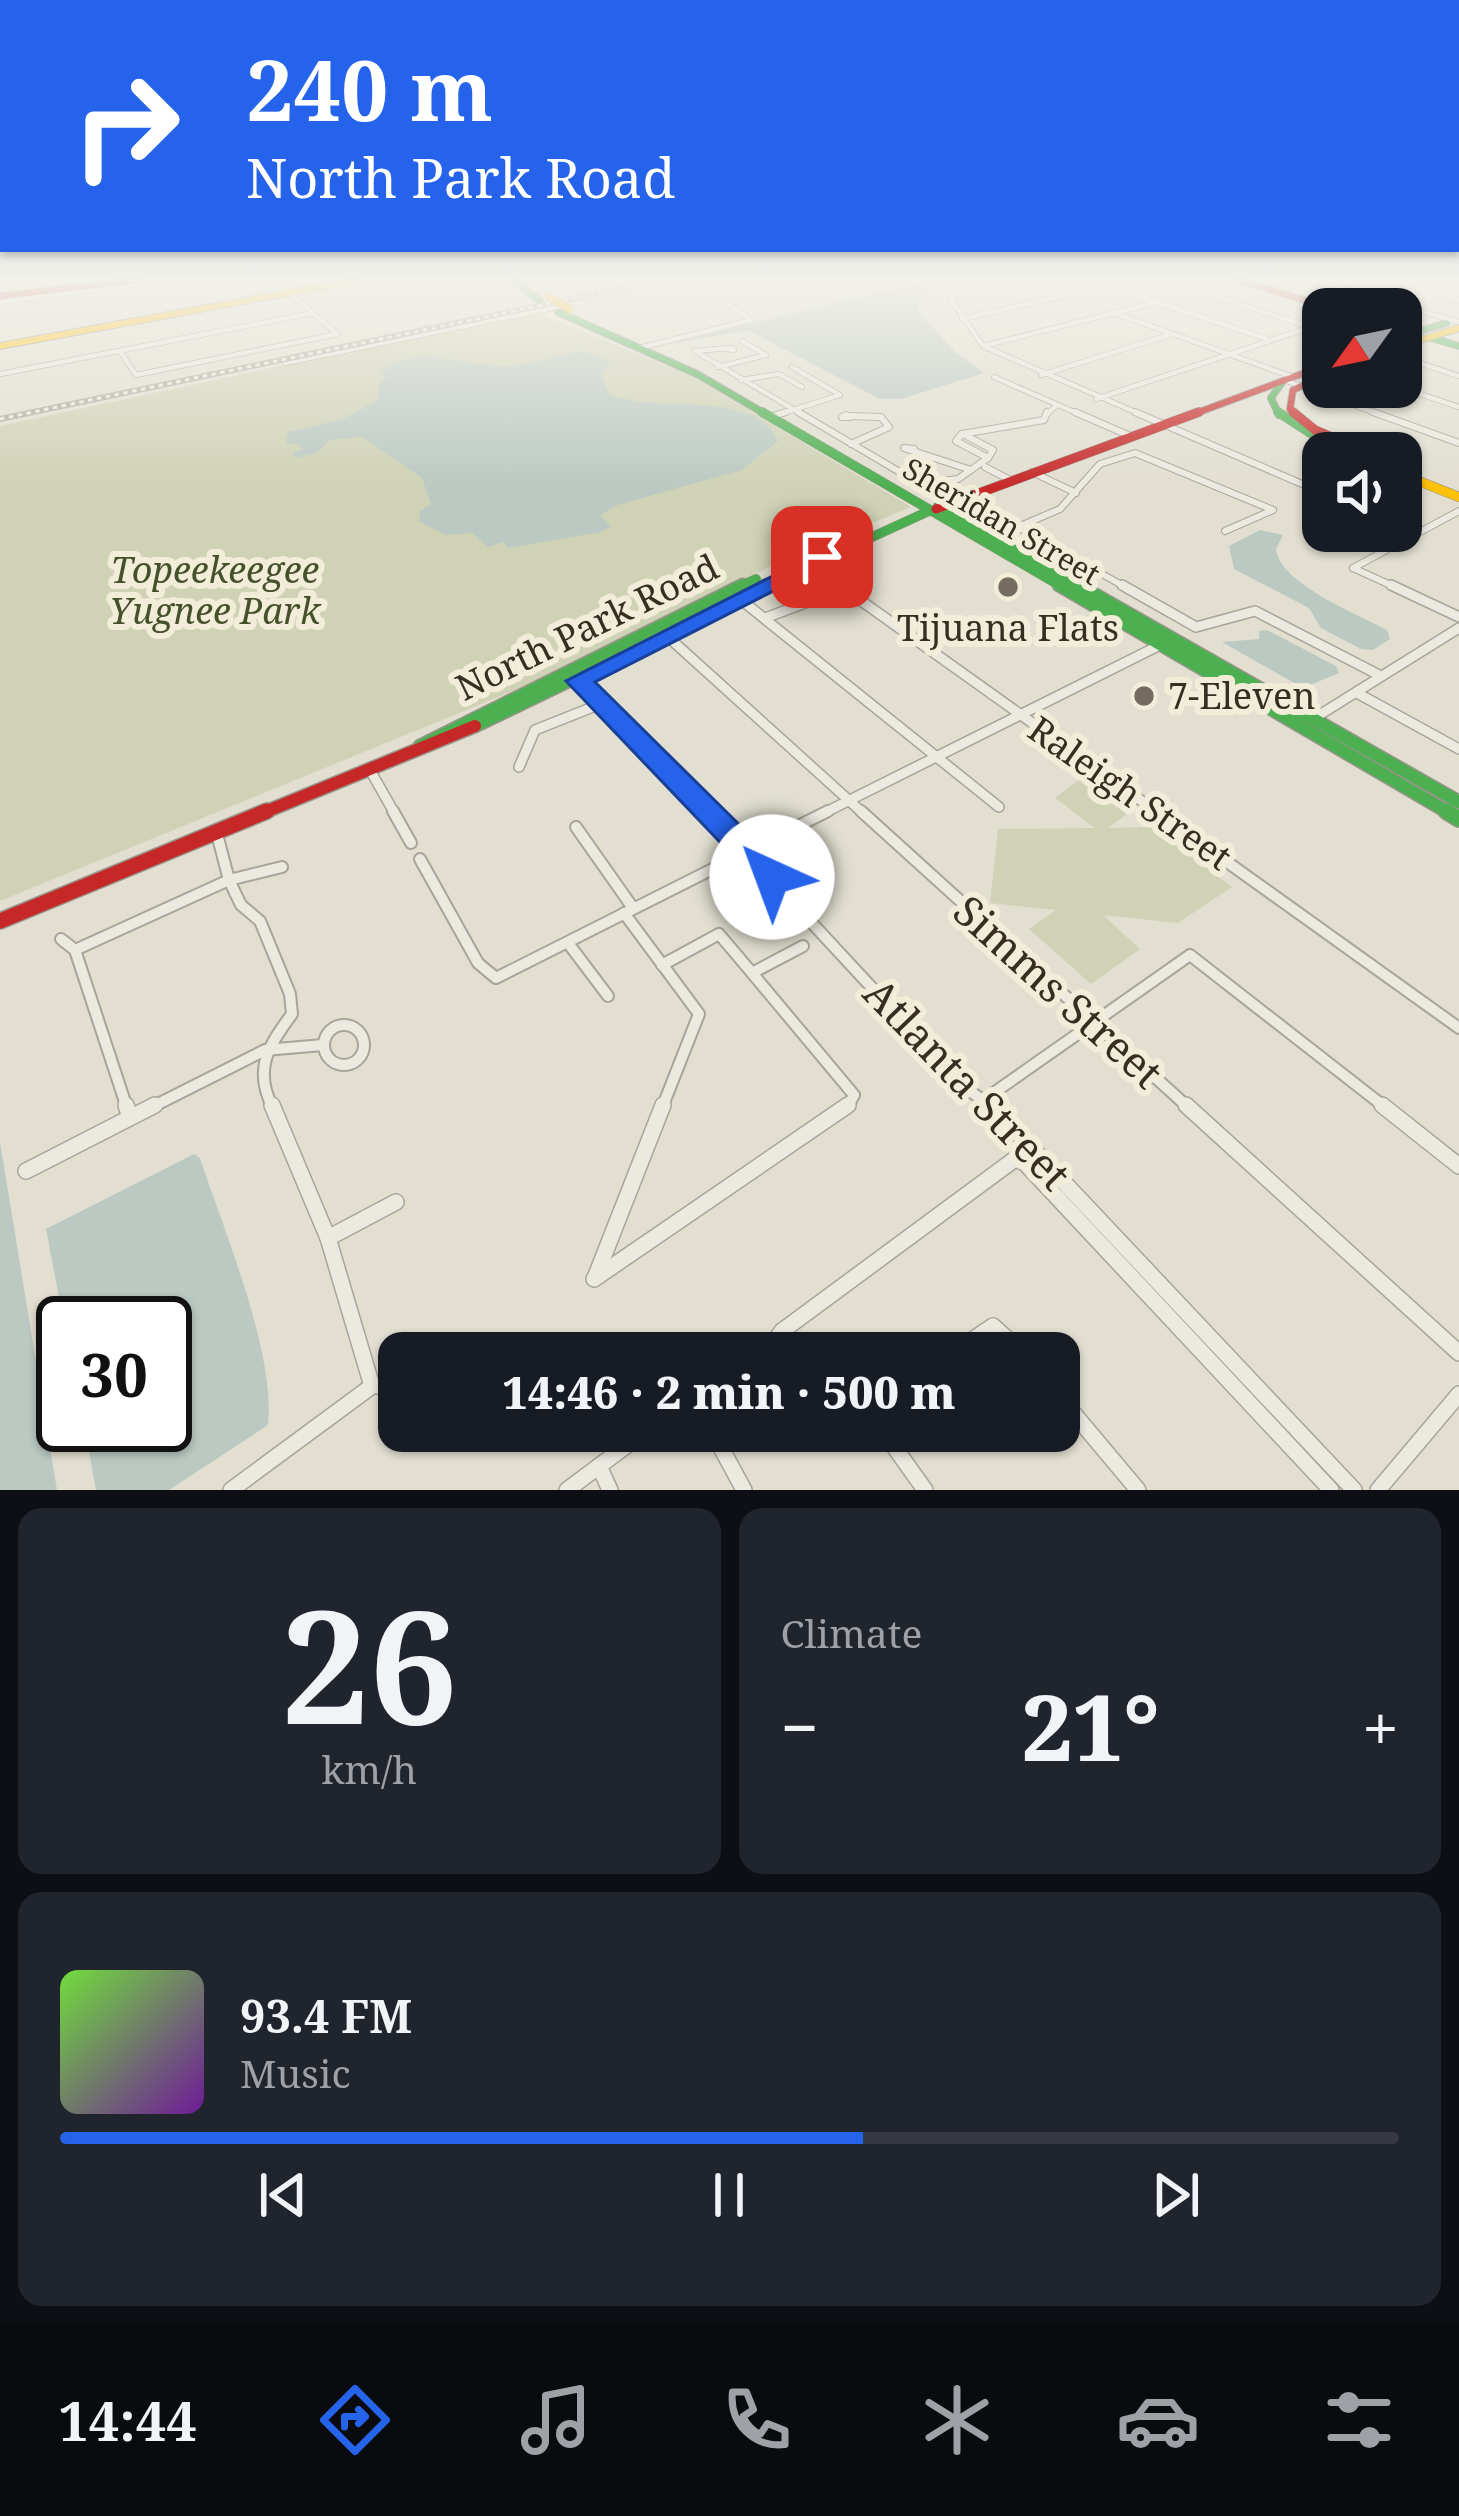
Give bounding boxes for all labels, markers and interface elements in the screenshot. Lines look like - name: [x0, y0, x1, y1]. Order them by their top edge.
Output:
- text: 240 m: [246, 31, 493, 146]
- icon: right: [48, 48, 204, 204]
- text: North Park Road: [246, 140, 675, 214]
- north arrow: [1302, 288, 1422, 408]
- map controls: [1302, 288, 1422, 552]
- button: sound: [1302, 432, 1422, 552]
- street label: Sheridan Street: [896, 448, 1108, 594]
- pin: [771, 506, 873, 608]
- icon: arrive: [789, 524, 855, 590]
- street label: North Park Road: [447, 542, 726, 711]
- park label: Topeekeegee Yugnee Park: [110, 545, 322, 635]
- marker: Tijuana Flats: [995, 574, 1021, 600]
- place label: Tijuana Flats: [897, 603, 1119, 652]
- place label: 7-Eleven: [1168, 671, 1315, 720]
- marker: 7-Eleven: [1131, 683, 1157, 709]
- street label: Raleigh Street: [1019, 704, 1242, 881]
- position arrow: [709, 814, 835, 940]
- street label: Simms Street: [942, 882, 1176, 1100]
- street label: Atlanta Street: [852, 964, 1084, 1202]
- speed limit sign: 30: [36, 1296, 192, 1452]
- text: 14:46 · 2 min · 500 m: [502, 1361, 956, 1422]
- text: 26: [281, 1557, 457, 1770]
- text: Climate: [781, 1606, 922, 1659]
- text: 21°: [1021, 1665, 1159, 1787]
- text: −: [781, 1681, 819, 1771]
- text: +: [1362, 1681, 1399, 1771]
- text: km/h: [321, 1742, 417, 1795]
- text: 93.4 FM: [240, 1985, 412, 2046]
- text: Music: [240, 2046, 351, 2099]
- icon: previous: [250, 2162, 316, 2228]
- icon: pause: [696, 2162, 762, 2228]
- icon: next: [1143, 2162, 1209, 2228]
- icon: directions: [313, 2378, 397, 2462]
- icon: music: [514, 2378, 598, 2462]
- icon: phone: [715, 2378, 799, 2462]
- icon: climate: [915, 2378, 999, 2462]
- icon: car: [1116, 2378, 1200, 2462]
- icon: filters: [1317, 2378, 1401, 2462]
- text: 14:44: [58, 2383, 197, 2457]

